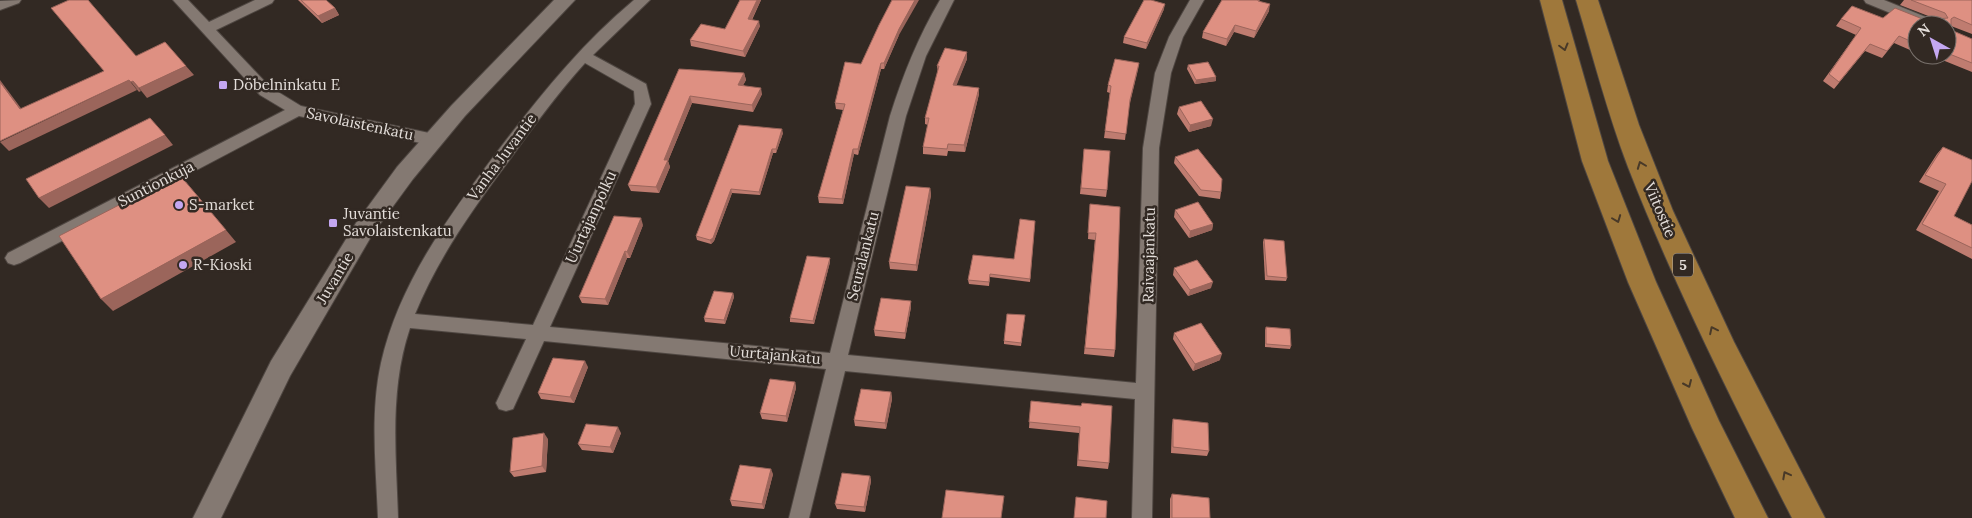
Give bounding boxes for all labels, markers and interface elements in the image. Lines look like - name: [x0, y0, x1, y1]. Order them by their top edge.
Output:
- north arrow: [1907, 15, 1957, 65]
- text: N: [1914, 19, 1934, 40]
- one-way arrow: [1558, 43, 1569, 51]
- place label: Döbelninkatu E: [233, 75, 340, 94]
- marker: Döbelninkatu E: [217, 79, 229, 91]
- street label: Savolaistenkatu: [305, 103, 415, 144]
- street label: Vanha Juvantie: [462, 110, 540, 205]
- street label: Suntionkuja: [115, 156, 197, 211]
- one-way arrow: [1637, 161, 1647, 170]
- street label: Uurtajanpolku: [561, 167, 620, 266]
- street label: Viitostie: [1640, 179, 1681, 240]
- place label: S-market: [189, 195, 254, 214]
- marker: S-market: [173, 199, 185, 211]
- place label: Juvantie Savolaistenkatu: [342, 204, 452, 240]
- street label: Raivaajankatu: [1138, 207, 1159, 303]
- street label: Seuralankatu: [842, 209, 883, 302]
- one-way arrow: [1611, 214, 1621, 223]
- marker: Juvantie Savolaistenkatu: [327, 217, 339, 229]
- street label: Juvantie: [311, 249, 357, 308]
- road number: 5: [1673, 254, 1693, 276]
- place label: R-Kioski: [193, 255, 252, 274]
- marker: R-Kioski: [177, 259, 189, 271]
- one-way arrow: [1709, 326, 1719, 335]
- street label: Uurtajankatu: [729, 341, 822, 368]
- one-way arrow: [1681, 379, 1692, 388]
- one-way arrow: [1782, 471, 1792, 480]

